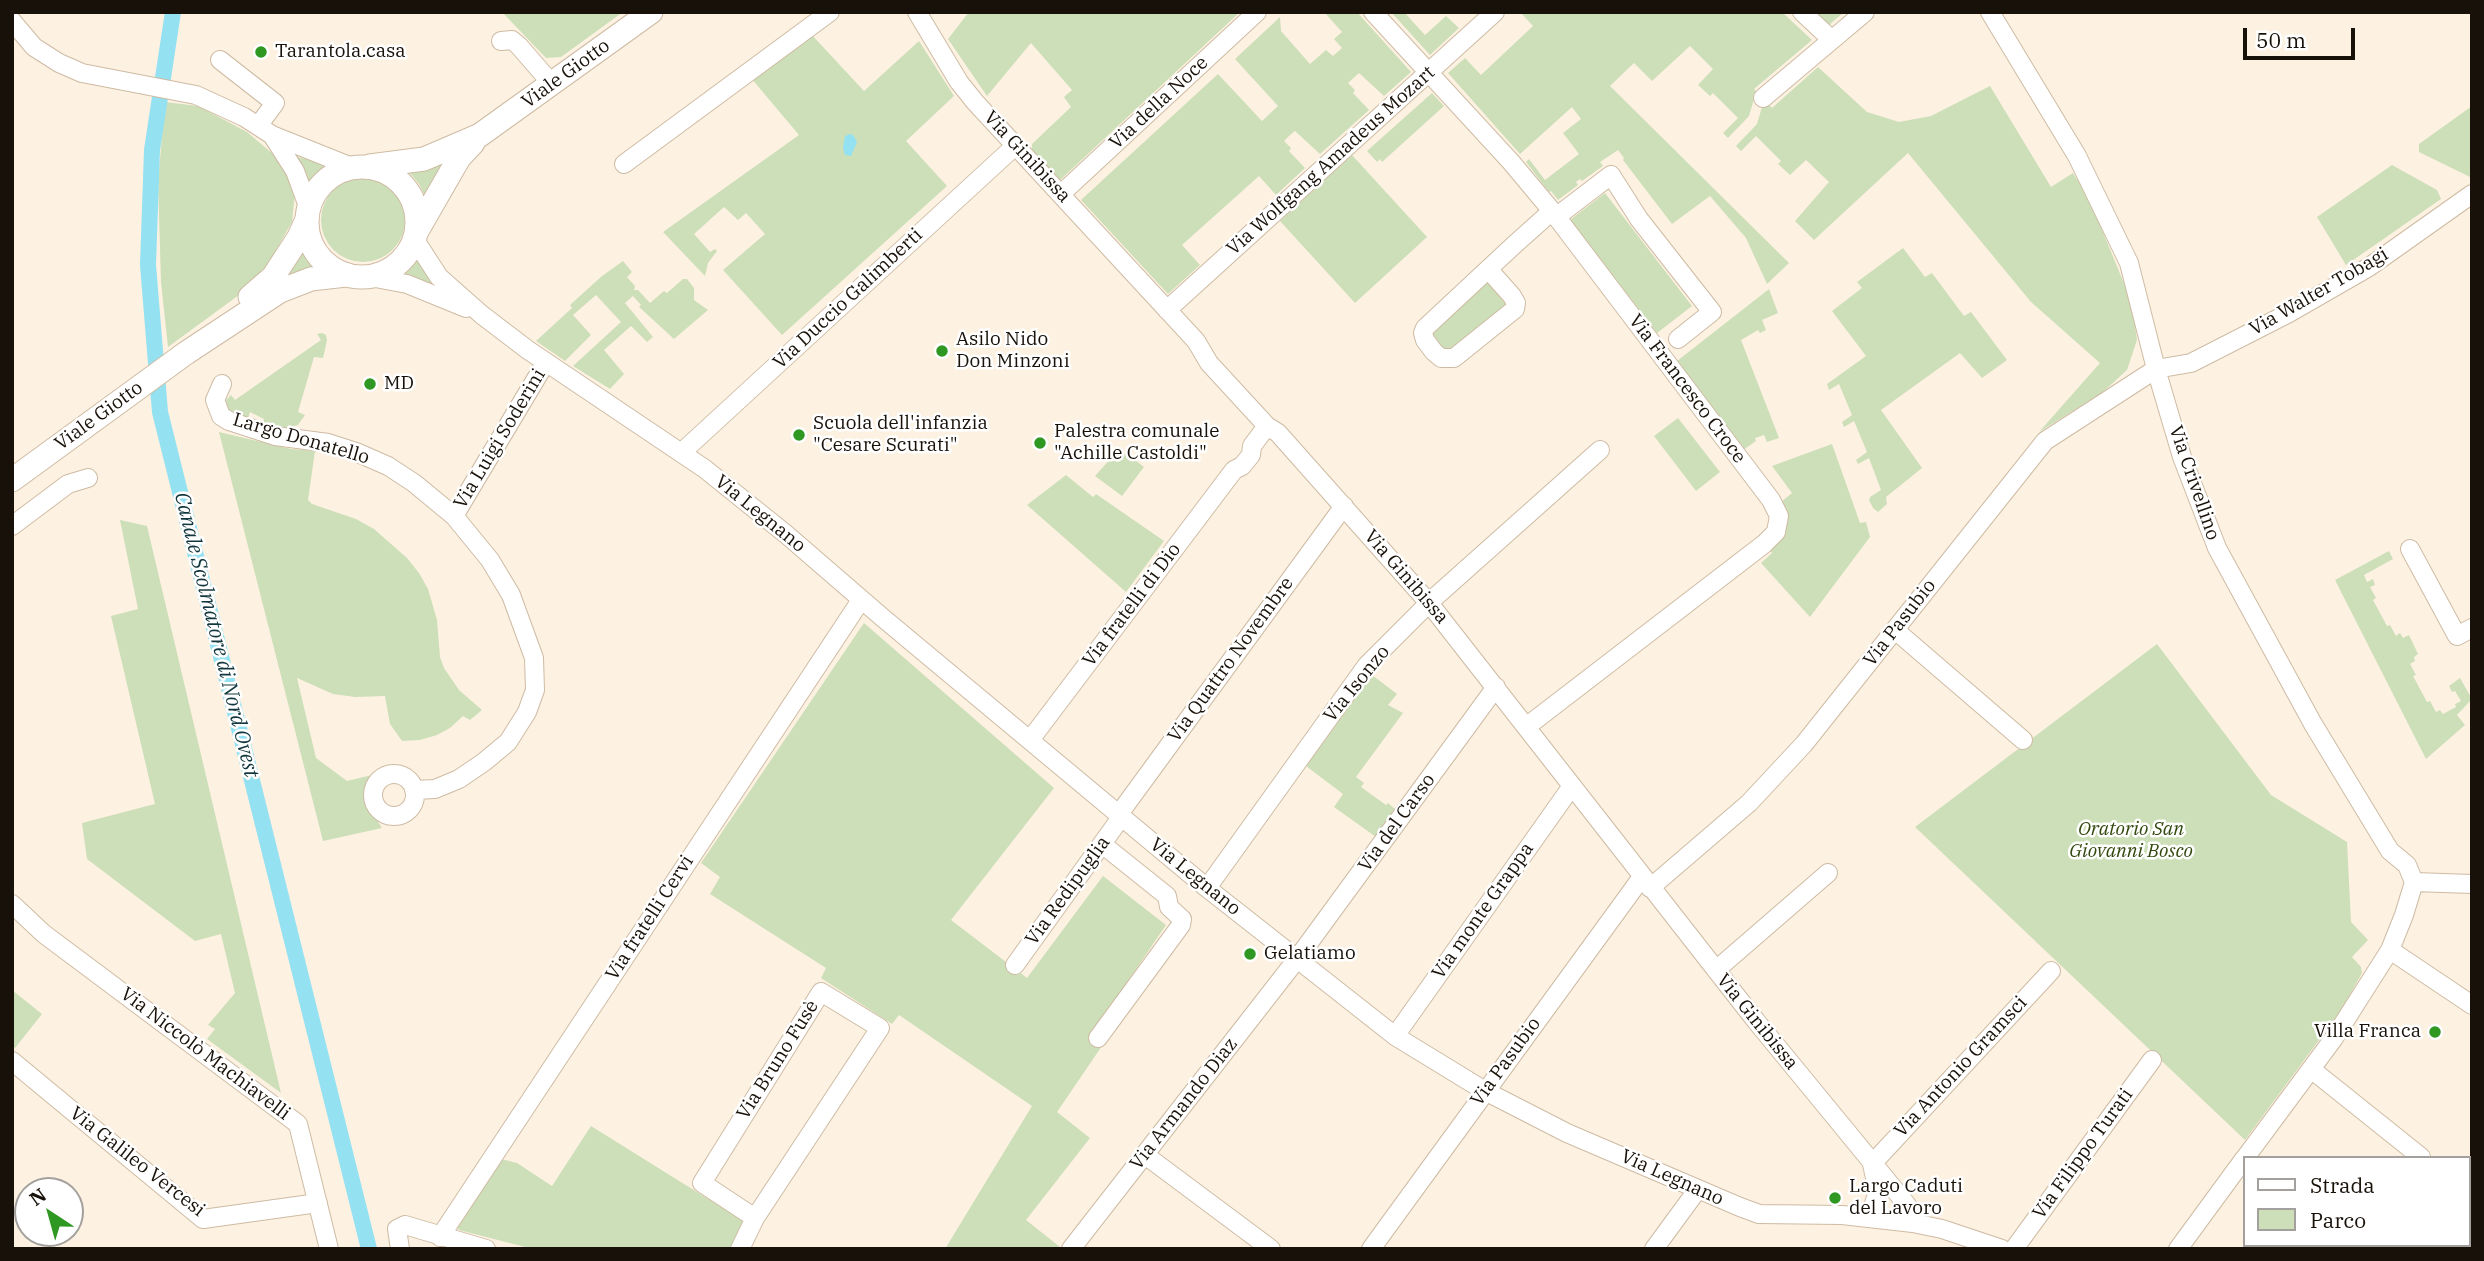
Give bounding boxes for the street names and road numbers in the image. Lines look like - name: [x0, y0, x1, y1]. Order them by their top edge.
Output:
- street label: Viale Giotto: [518, 34, 614, 114]
- street label: Via della Noce: [1105, 52, 1213, 154]
- street label: Via Wolfgang Amadeus Mozart: [1222, 61, 1440, 261]
- street label: Via Ginibissa: [979, 106, 1075, 208]
- street label: Via Duccio Galimberti: [769, 224, 927, 374]
- street label: Via Walter Tobagi: [2246, 243, 2392, 341]
- street label: Via Francesco Croce: [1624, 310, 1750, 468]
- street label: Via Luigi Soderini: [449, 365, 551, 513]
- street label: Viale Giotto: [51, 376, 147, 456]
- street label: Largo Donatello: [230, 409, 372, 469]
- street label: Via Crivellino: [2164, 423, 2224, 543]
- street label: Via Legnano: [710, 470, 810, 558]
- street label: Via Ginibissa: [1359, 525, 1453, 629]
- street label: Via fratelli di Dio: [1078, 539, 1186, 671]
- street label: Via Quattro Novembre: [1163, 573, 1299, 747]
- street label: Via Pasubio: [1859, 575, 1941, 671]
- street label: Via Isonzo: [1319, 641, 1395, 727]
- street label: Via del Carso: [1354, 769, 1440, 877]
- street label: Via Redipuglia: [1021, 832, 1115, 950]
- street label: Via Legnano: [1145, 833, 1245, 921]
- street label: Via monte Grappa: [1427, 838, 1539, 984]
- street label: Via fratelli Cervi: [601, 851, 699, 985]
- street label: Via Ginibissa: [1711, 969, 1803, 1075]
- street label: Via Niccolò Machiavelli: [116, 983, 294, 1125]
- street label: Via Antonio Gramsci: [1890, 992, 2032, 1142]
- street label: Via Bruno Fusè: [732, 996, 824, 1124]
- street label: Via Pasubio: [1466, 1013, 1546, 1111]
- street label: Via Armando Diaz: [1125, 1033, 1243, 1175]
- street label: Via Filippo Turati: [2028, 1084, 2138, 1224]
- street label: Via Galileo Vercesi: [65, 1102, 209, 1222]
- street label: Via Legnano: [1617, 1145, 1727, 1211]

